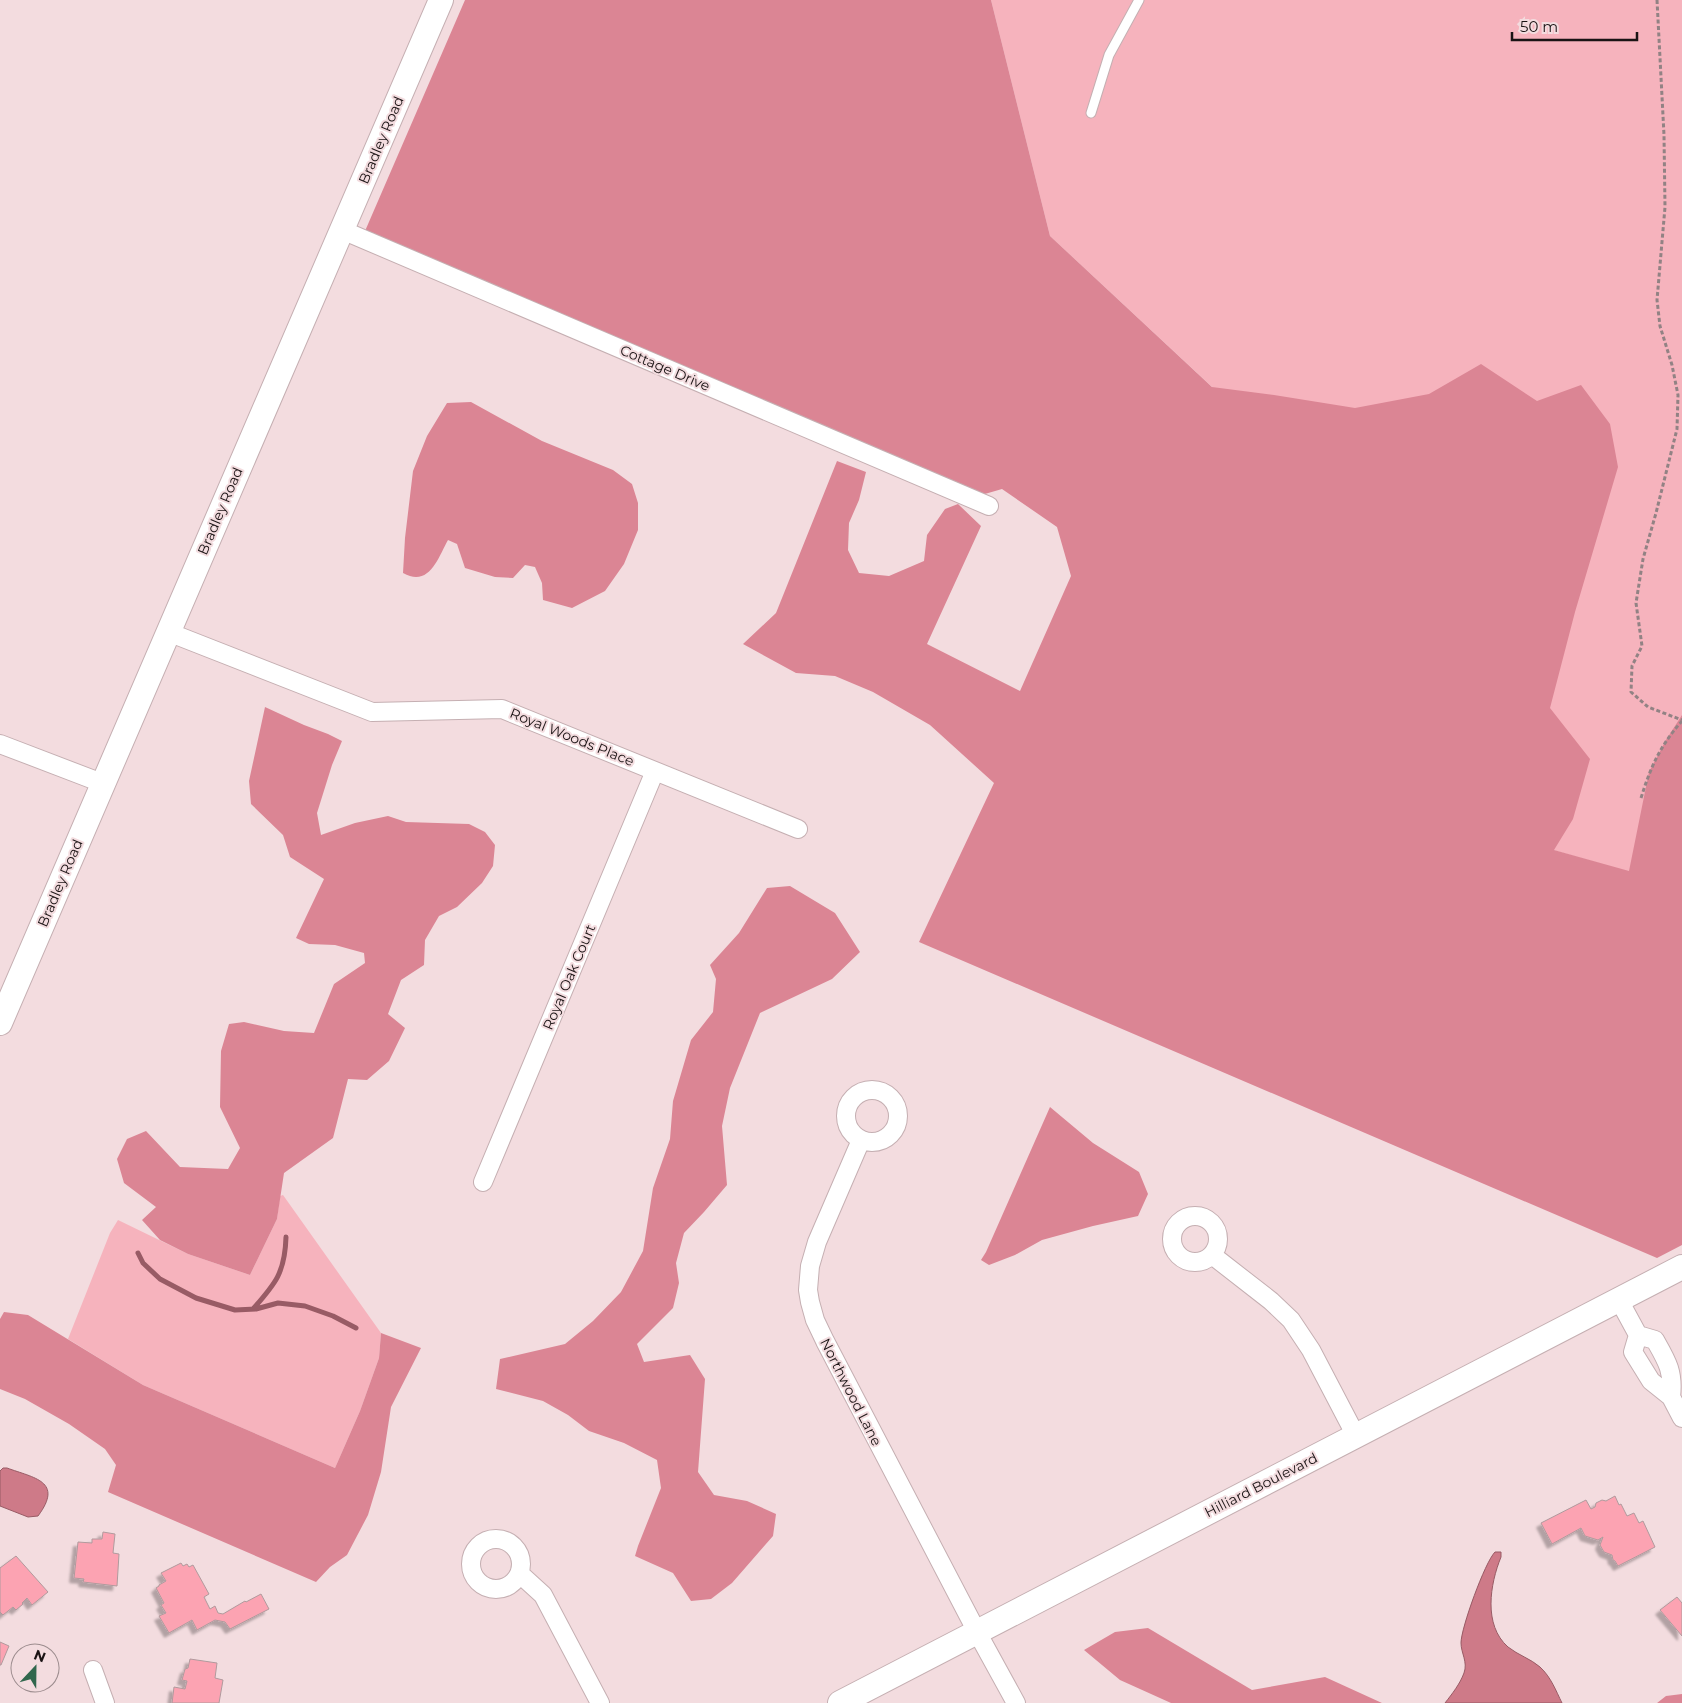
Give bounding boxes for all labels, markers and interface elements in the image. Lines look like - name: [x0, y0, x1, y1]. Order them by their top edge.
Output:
- scale bar: [1512, 10, 1637, 42]
- text: 50 m: [1520, 17, 1558, 36]
- street label: Bradley Road: [354, 94, 408, 186]
- street label: Cottage Drive: [617, 341, 713, 395]
- street label: Bradley Road: [193, 465, 247, 557]
- street label: Royal Woods Place: [507, 704, 637, 770]
- street label: Bradley Road: [33, 837, 87, 929]
- street label: Royal Oak Court: [539, 921, 599, 1033]
- street label: Northwood Lane: [816, 1335, 886, 1449]
- street label: Hilliard Boulevard: [1201, 1449, 1321, 1521]
- north arrow: [10, 1643, 60, 1693]
- text: N: [31, 1645, 48, 1666]

